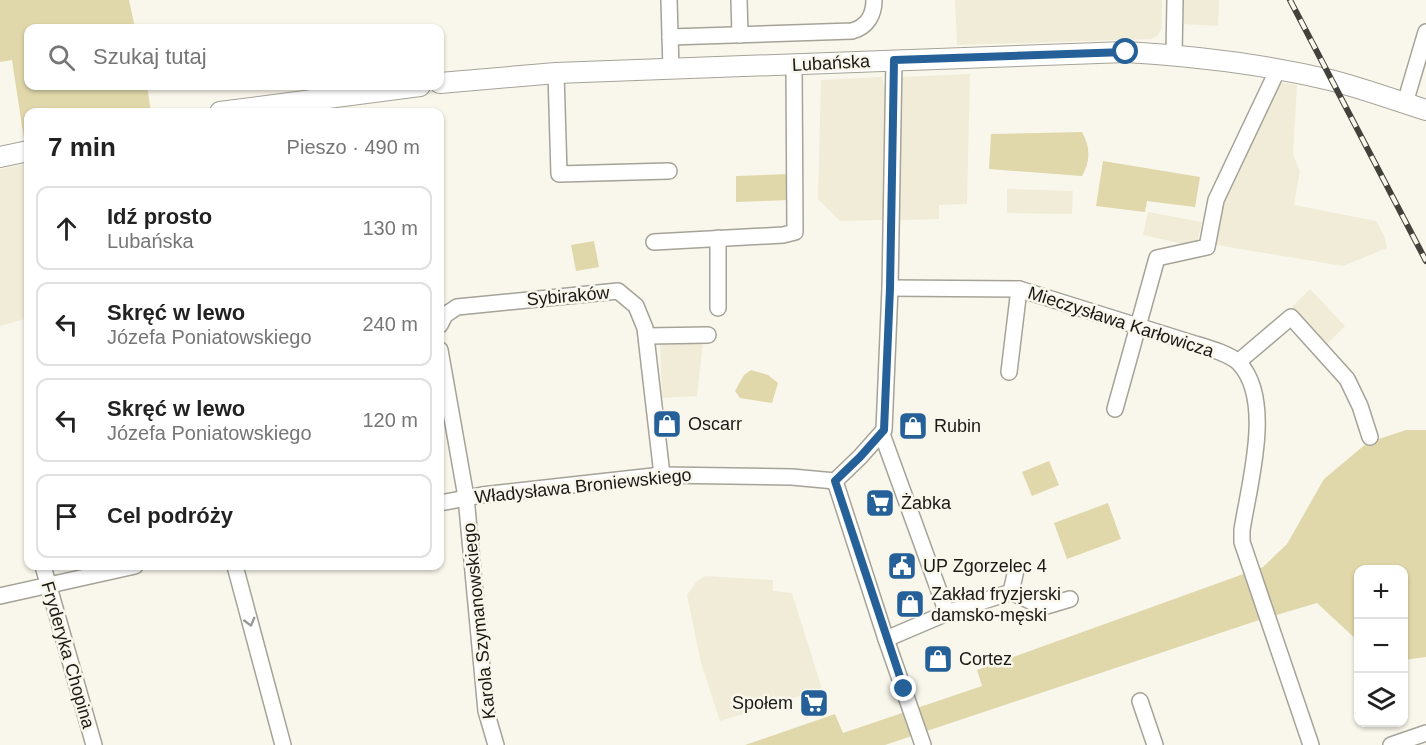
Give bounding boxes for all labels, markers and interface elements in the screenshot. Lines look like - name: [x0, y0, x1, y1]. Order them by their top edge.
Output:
- search box: [24, 24, 444, 90]
- route start: [1112, 38, 1138, 64]
- icon: search: [45, 41, 78, 74]
- text: Szukaj tutaj: [93, 44, 207, 69]
- street label: Lubańska: [791, 51, 871, 75]
- text: 7 min: [48, 132, 116, 162]
- text: Pieszo · 490 m: [287, 136, 420, 158]
- text: Idź prosto: [107, 204, 212, 229]
- icon: ahead: [50, 212, 83, 245]
- text: 130 m: [362, 217, 418, 239]
- text: Lubańska: [107, 230, 194, 252]
- street label: Sybiraków: [526, 282, 611, 310]
- street label: Mieczysława Karłowicza: [1026, 283, 1217, 362]
- text: Skręć w lewo: [107, 300, 245, 325]
- icon: left: [50, 308, 83, 341]
- text: 240 m: [362, 313, 418, 335]
- text: Józefa Poniatowskiego: [107, 326, 312, 348]
- text: Skręć w lewo: [107, 396, 245, 421]
- icon: left: [50, 404, 83, 437]
- shop icon: Oscarr: [651, 408, 683, 440]
- text: 120 m: [362, 409, 418, 431]
- shop icon: Rubin: [897, 410, 929, 442]
- place label: Oscarr: [688, 414, 742, 434]
- place label: Rubin: [934, 416, 981, 436]
- text: Józefa Poniatowskiego: [107, 422, 312, 444]
- street label: Władysława Broniewskiego: [474, 465, 692, 507]
- supermarket icon: Żabka: [864, 487, 896, 519]
- place label: Żabka: [901, 493, 952, 513]
- icon: arrive: [50, 500, 83, 533]
- text: Cel podróży: [107, 503, 233, 528]
- street label: Karola Szymanowskiego: [459, 522, 499, 720]
- public building icon: UP Zgorzelec 4: [886, 550, 918, 582]
- place label: UP Zgorzelec 4: [923, 556, 1047, 576]
- map controls: [1354, 565, 1408, 727]
- button: +: [1354, 565, 1408, 619]
- street label: Fryderyka Chopina: [37, 579, 99, 732]
- place label: Zakład fryzjerski damsko-męski: [931, 584, 1061, 625]
- shop icon: Zakład fryzjerski damsko-męski: [894, 588, 926, 620]
- one-way arrow: [243, 616, 255, 627]
- button: −: [1354, 619, 1408, 673]
- shop icon: Cortez: [922, 643, 954, 675]
- place label: Cortez: [959, 649, 1012, 669]
- button: layers: [1354, 673, 1408, 727]
- route end: [890, 675, 916, 701]
- supermarket icon: Społem: [798, 687, 830, 719]
- place label: Społem: [732, 693, 793, 713]

